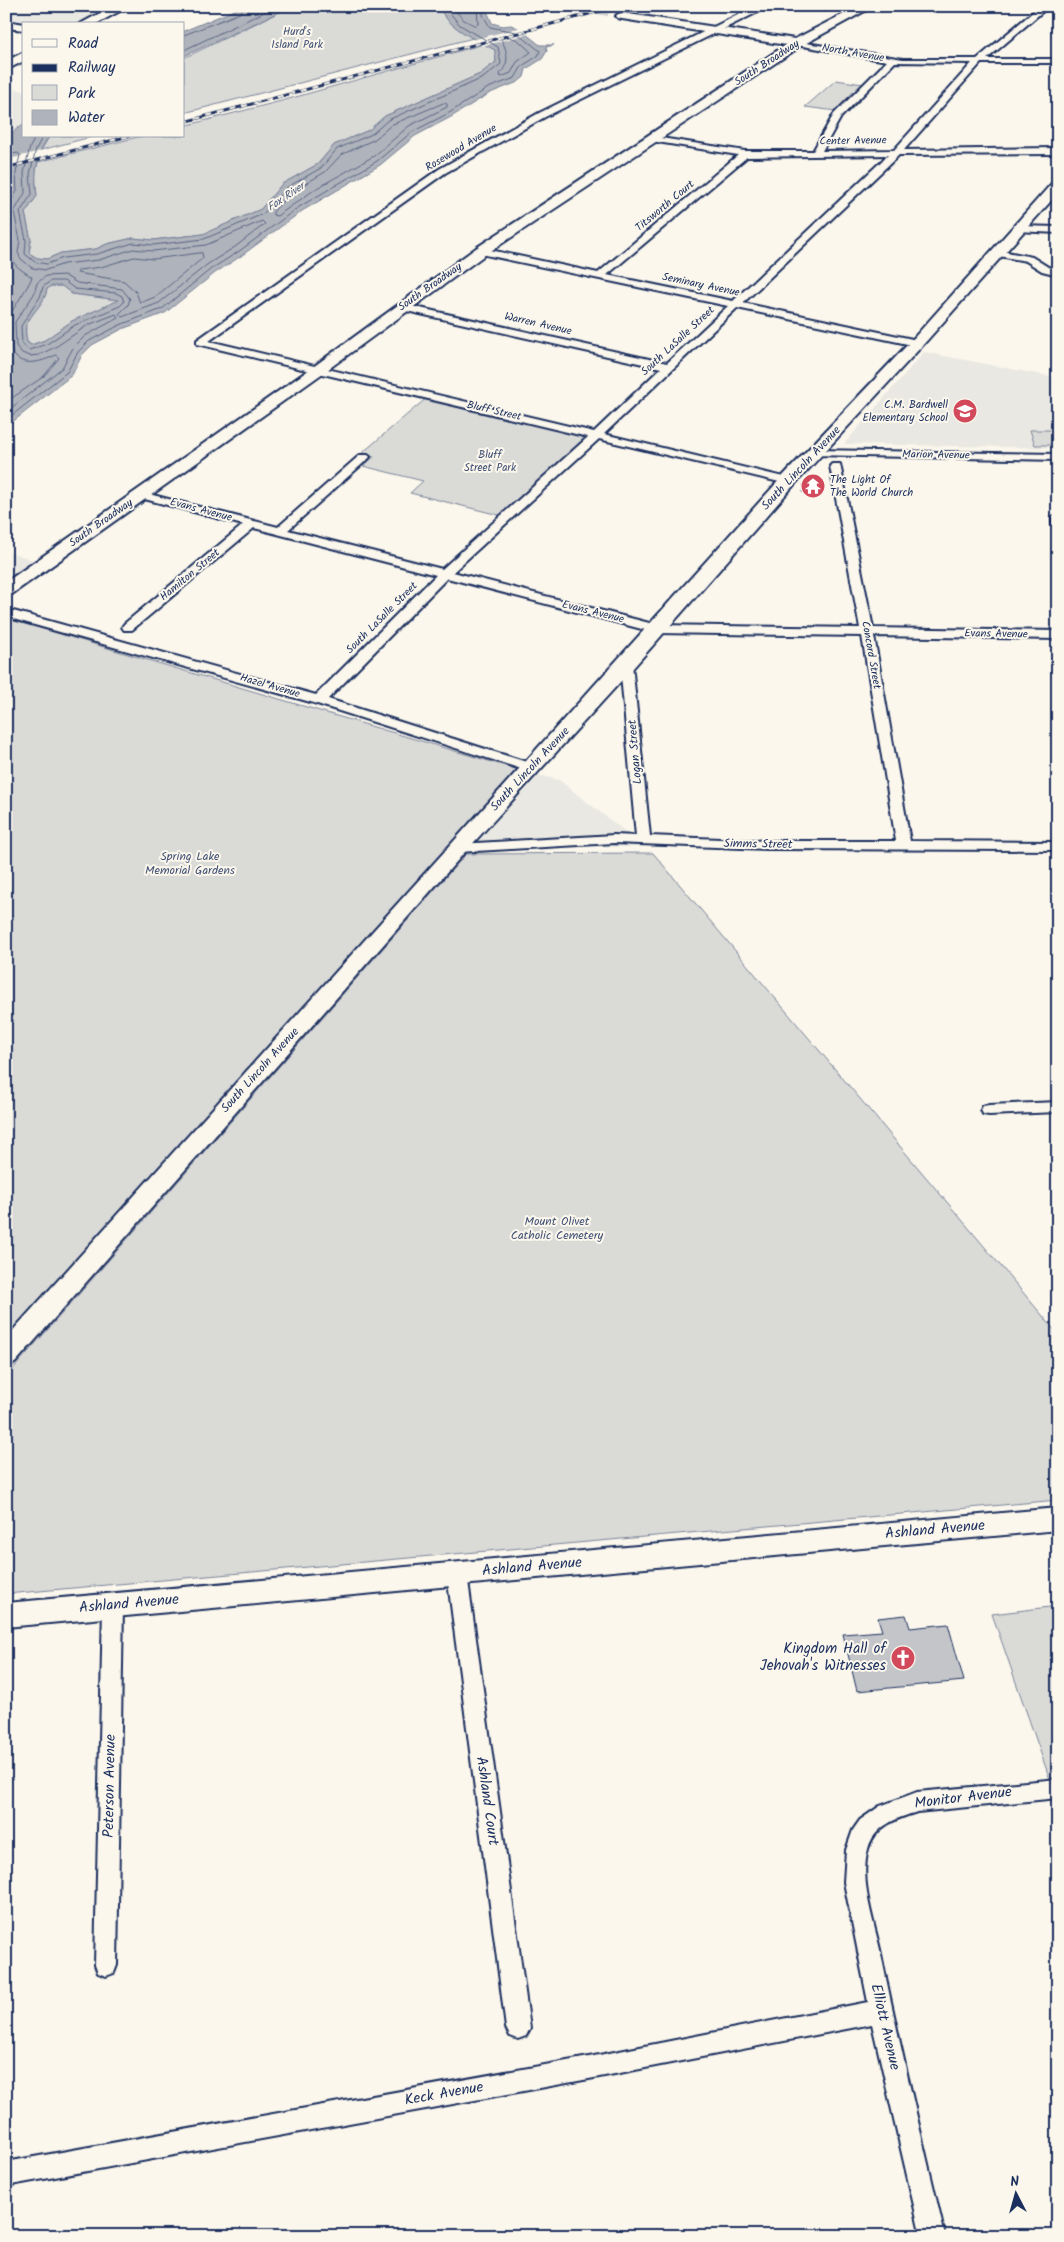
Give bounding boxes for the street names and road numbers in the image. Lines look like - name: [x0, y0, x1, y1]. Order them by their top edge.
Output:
- street label: South Broadway: [731, 35, 804, 91]
- street label: North Avenue: [820, 39, 886, 67]
- street label: Rosewood Avenue: [422, 119, 500, 176]
- street label: Center Avenue: [819, 131, 887, 151]
- street label: Titsworth Court: [631, 175, 699, 236]
- street label: South Broadway: [394, 258, 466, 316]
- street label: Seminary Avenue: [661, 268, 741, 302]
- street label: South LaSalle Street: [637, 301, 720, 380]
- street label: Warren Avenue: [503, 308, 574, 341]
- street label: Bluff Street: [465, 396, 524, 426]
- street label: South Lincoln Avenue: [757, 421, 846, 515]
- street label: Marion Avenue: [902, 445, 970, 465]
- street label: Evans Avenue: [168, 493, 234, 527]
- street label: South Broadway: [65, 494, 137, 552]
- street label: Hamilton Street: [156, 544, 225, 606]
- street label: South LaSalle Street: [342, 577, 423, 658]
- street label: Evans Avenue: [560, 596, 626, 628]
- street label: Concord Street: [856, 620, 886, 691]
- street label: Evans Avenue: [964, 624, 1028, 644]
- street label: Hazel Avenue: [238, 669, 302, 703]
- street label: Logan Street: [623, 718, 647, 785]
- street label: South Lincoln Avenue: [486, 722, 575, 816]
- street label: Simms Street: [723, 834, 793, 854]
- street label: South Lincoln Avenue: [216, 1023, 304, 1117]
- street label: Ashland Avenue: [884, 1514, 986, 1546]
- street label: Ashland Avenue: [481, 1551, 583, 1583]
- street label: Ashland Avenue: [78, 1588, 180, 1620]
- street label: Peterson Avenue: [97, 1734, 123, 1838]
- street label: Ashland Court: [469, 1755, 505, 1847]
- street label: Monitor Avenue: [913, 1780, 1013, 1816]
- street label: Elliott Avenue: [863, 1981, 907, 2073]
- street label: Keck Avenue: [403, 2075, 485, 2113]

